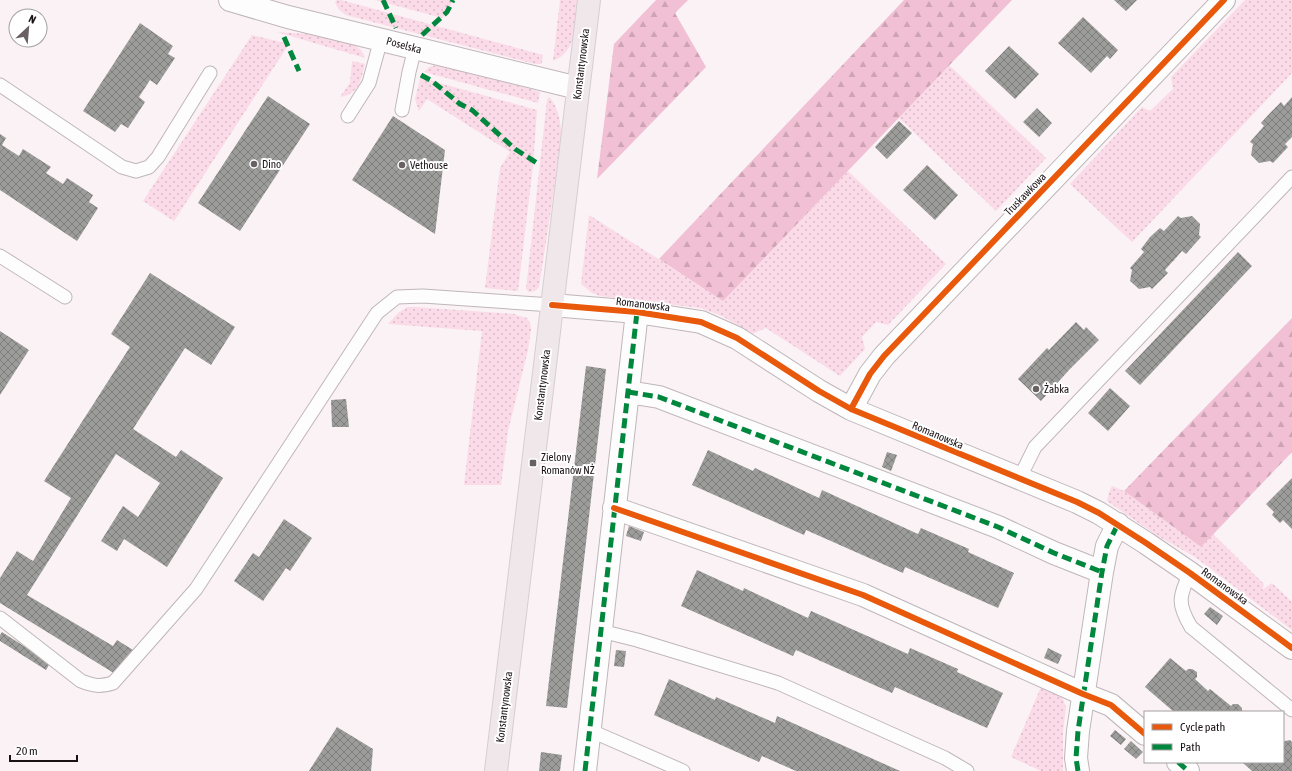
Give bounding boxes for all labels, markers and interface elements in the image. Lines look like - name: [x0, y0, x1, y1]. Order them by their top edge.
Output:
- north arrow: [8, 8, 48, 48]
- text: N: [27, 12, 38, 26]
- street label: Konstantynowska: [571, 28, 591, 100]
- street label: Poselska: [385, 35, 423, 55]
- place label: Dino: [262, 158, 281, 170]
- marker: Dino: [249, 159, 259, 169]
- place label: Vethouse: [410, 159, 448, 171]
- marker: Vethouse: [397, 160, 407, 170]
- street label: Truskawkowa: [1002, 170, 1048, 218]
- street label: Romanowska: [615, 295, 671, 313]
- street label: Konstantynowska: [532, 349, 552, 421]
- place label: Żabka: [1044, 383, 1069, 395]
- marker: Żabka: [1031, 384, 1041, 394]
- street label: Romanowska: [911, 419, 965, 451]
- place label: Zielony Romanów NŻ: [541, 451, 595, 476]
- marker: Zielony Romanów NŻ: [528, 458, 538, 468]
- street label: Romanowska: [1199, 565, 1251, 607]
- street label: Konstantynowska: [494, 671, 514, 743]
- legend: [1144, 711, 1284, 763]
- text: Cycle path: [1180, 720, 1225, 734]
- scale bar: [10, 737, 77, 763]
- text: Path: [1180, 740, 1201, 754]
- text: 20 m: [16, 744, 38, 758]

